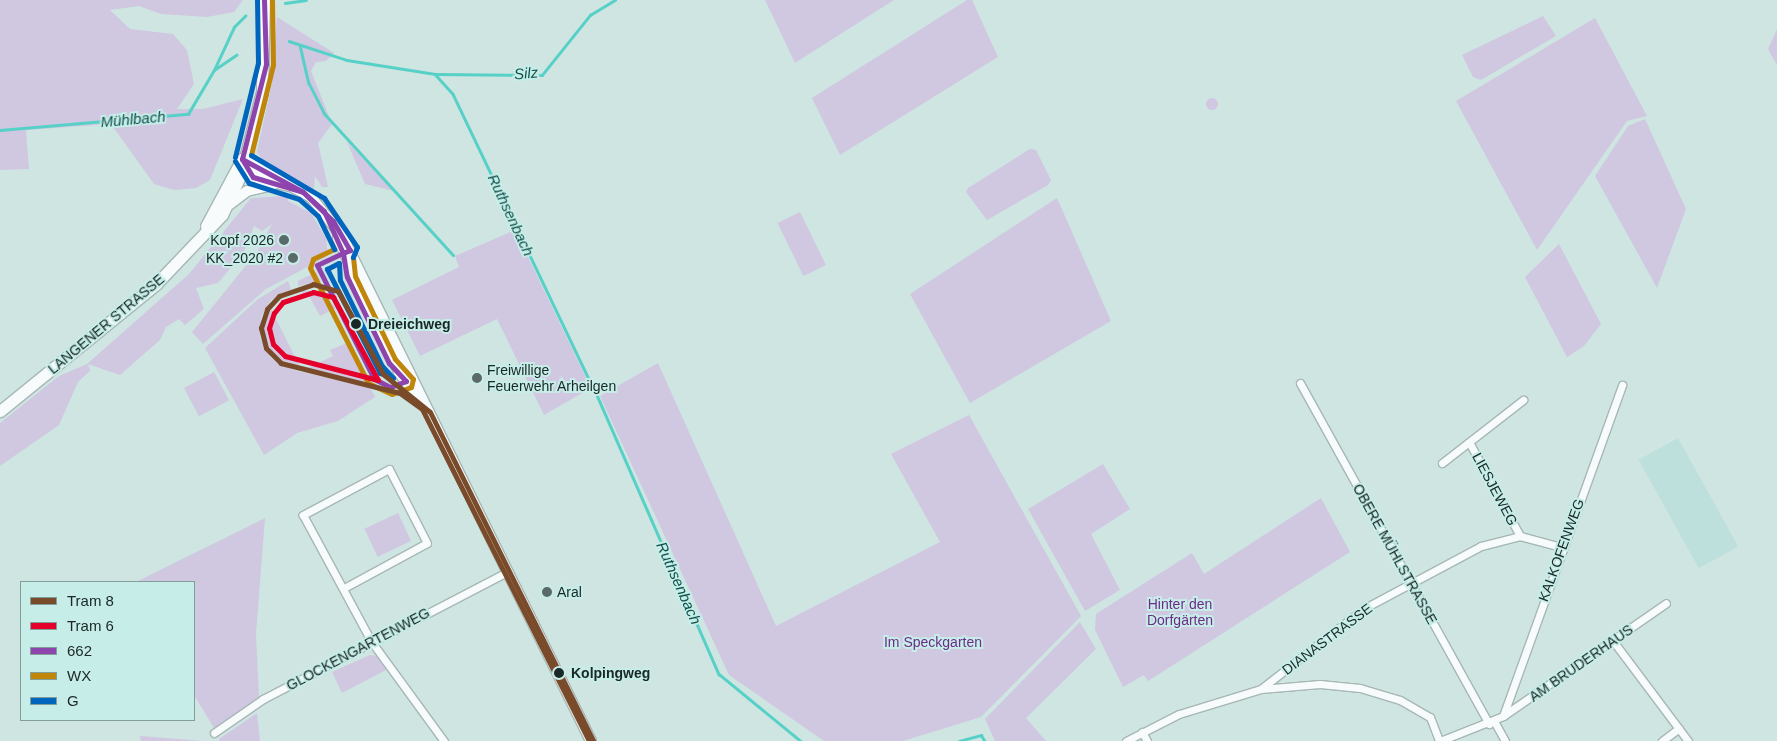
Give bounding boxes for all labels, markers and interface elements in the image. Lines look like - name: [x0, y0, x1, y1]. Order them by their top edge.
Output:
- water label: Silz: [513, 63, 539, 83]
- water label: Mühlbach: [100, 107, 166, 131]
- water label: Ruthsenbach: [484, 171, 538, 259]
- place label: Kopf 2026: [210, 232, 274, 248]
- marker: Kopf 2026: [278, 234, 290, 246]
- place label: KK_2020 #2: [206, 250, 283, 266]
- marker: KK_2020 #2: [287, 252, 299, 264]
- street label: LANGENER STRASSE: [45, 271, 167, 377]
- marker: Dreieichweg: [348, 316, 364, 332]
- place label: Dreieichweg: [368, 316, 450, 332]
- place label: Freiwillige Feuerwehr Arheilgen: [487, 362, 617, 394]
- marker: Freiwillige Feuerwehr Arheilgen: [471, 372, 483, 384]
- street label: LIESJEWEG: [1469, 450, 1521, 528]
- street label: OBERE MÜHLSTRASSE: [1349, 481, 1441, 627]
- street label: KALKOFENWEG: [1535, 496, 1587, 604]
- water label: Ruthsenbach: [653, 539, 705, 627]
- legend: [20, 581, 195, 721]
- place label: Aral: [557, 584, 582, 600]
- marker: Aral: [541, 586, 553, 598]
- text: Tram 8: [67, 592, 114, 609]
- park label: Hinter den Dorfgärten: [1147, 596, 1213, 628]
- street label: DIANASTRASSE: [1279, 600, 1375, 678]
- street label: GLOCKENGARTENWEG: [283, 604, 433, 694]
- text: Tram 6: [67, 617, 114, 634]
- street label: AM BRUDERHAUS: [1526, 621, 1636, 705]
- park label: Im Speckgarten: [884, 634, 982, 650]
- text: 662: [67, 642, 92, 659]
- marker: Kolpingweg: [551, 665, 567, 681]
- place label: Kolpingweg: [571, 665, 650, 681]
- text: WX: [67, 667, 91, 684]
- text: G: [67, 692, 79, 709]

